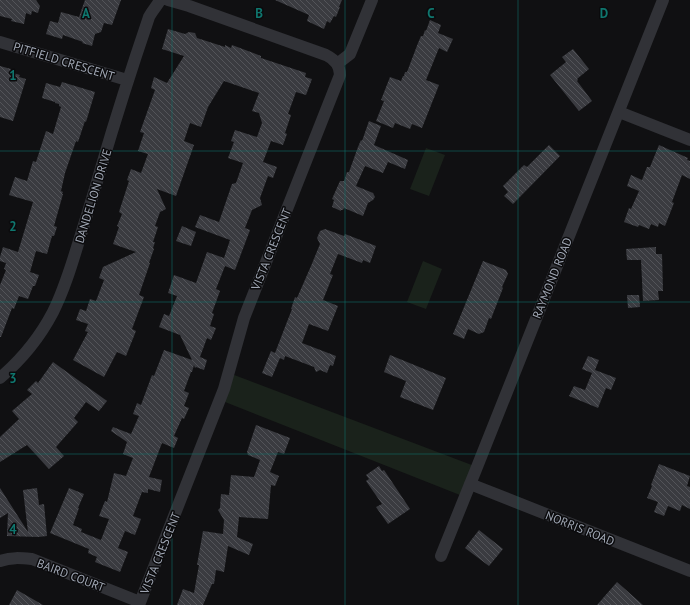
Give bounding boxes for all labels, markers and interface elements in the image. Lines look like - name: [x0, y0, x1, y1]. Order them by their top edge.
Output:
- text: A: [82, 5, 90, 22]
- text: B: [255, 5, 263, 22]
- text: C: [427, 5, 435, 22]
- text: D: [600, 5, 608, 22]
- street label: PITFIELD CRESCENT: [12, 38, 117, 84]
- text: 1: [9, 67, 17, 84]
- street label: DANDELION DRIVE: [72, 147, 114, 245]
- street label: VISTA CRESCENT: [247, 206, 294, 293]
- text: 2: [9, 218, 17, 235]
- street label: RAYMOND ROAD: [529, 235, 575, 321]
- text: 3: [9, 370, 17, 387]
- street label: NORRIS ROAD: [543, 507, 617, 549]
- street label: VISTA CRESCENT: [136, 510, 183, 597]
- text: 4: [9, 521, 17, 538]
- street label: BAIRD COURT: [35, 555, 107, 595]

